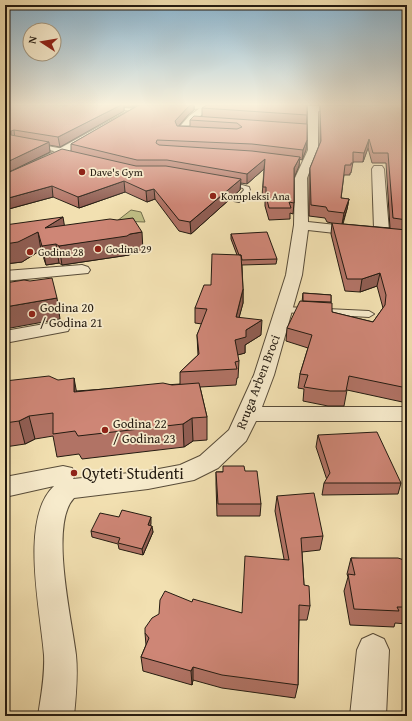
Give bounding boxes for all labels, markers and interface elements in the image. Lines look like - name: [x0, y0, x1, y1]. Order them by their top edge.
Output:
- north arrow: [22, 22, 62, 62]
- text: N: [24, 34, 41, 45]
- place label: Dave's Gym: [90, 164, 143, 180]
- marker: Dave's Gym: [77, 167, 87, 177]
- place label: Kompleksi Ana: [221, 188, 291, 204]
- marker: Kompleksi Ana: [208, 191, 218, 201]
- place label: Godina 29: [106, 241, 151, 257]
- place label: Godina 28: [38, 244, 83, 260]
- marker: Godina 29: [93, 244, 103, 254]
- marker: Godina 28: [25, 247, 35, 257]
- place label: Godina 20 / Godina 21: [40, 298, 103, 332]
- marker: Godina 20 / Godina 21: [27, 309, 37, 319]
- street label: Rruga Arben Broci: [231, 332, 285, 432]
- place label: Godina 22 / Godina 23: [113, 414, 176, 448]
- marker: Godina 22 / Godina 23: [100, 425, 110, 435]
- place label: Qyteti Studenti: [82, 461, 184, 485]
- marker: Qyteti Studenti: [69, 468, 79, 478]

